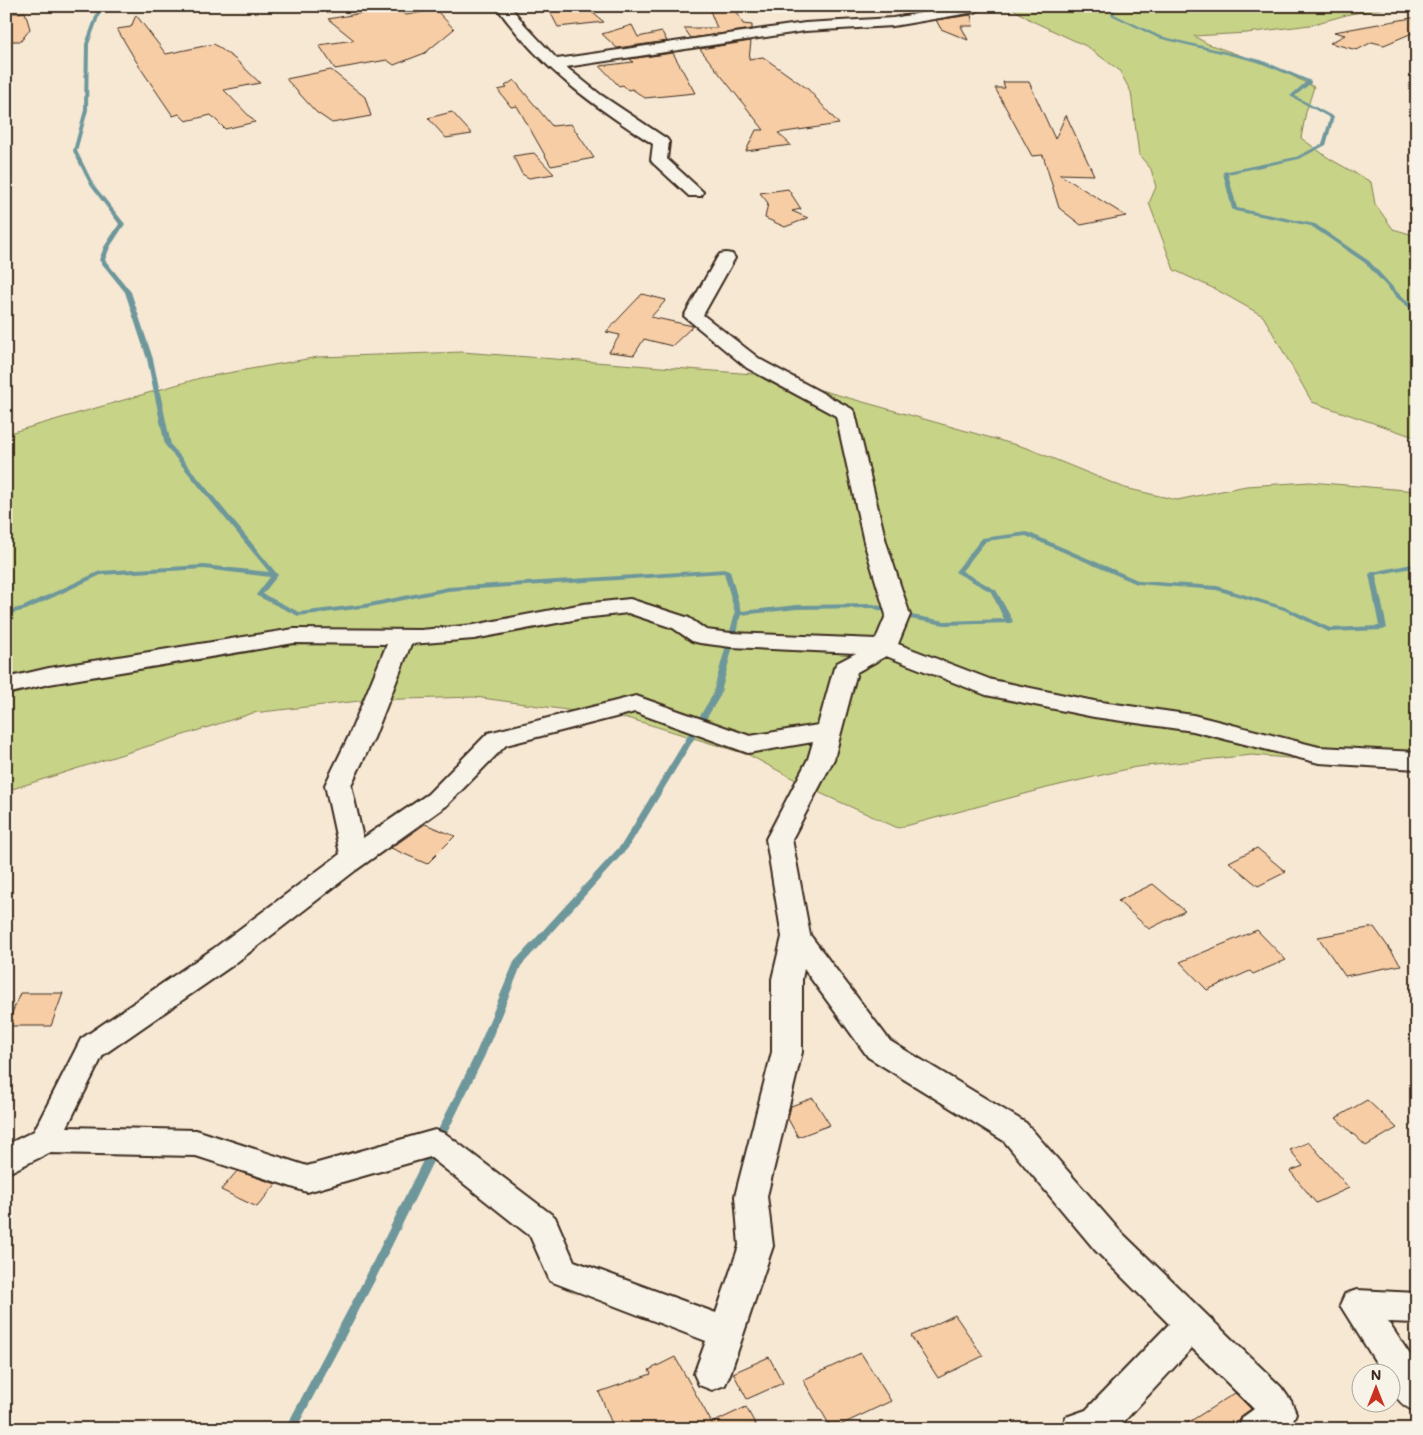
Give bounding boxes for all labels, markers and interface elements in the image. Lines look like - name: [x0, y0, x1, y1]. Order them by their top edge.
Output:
- north arrow: [1350, 1362, 1400, 1412]
- text: N: [1371, 1365, 1381, 1384]

